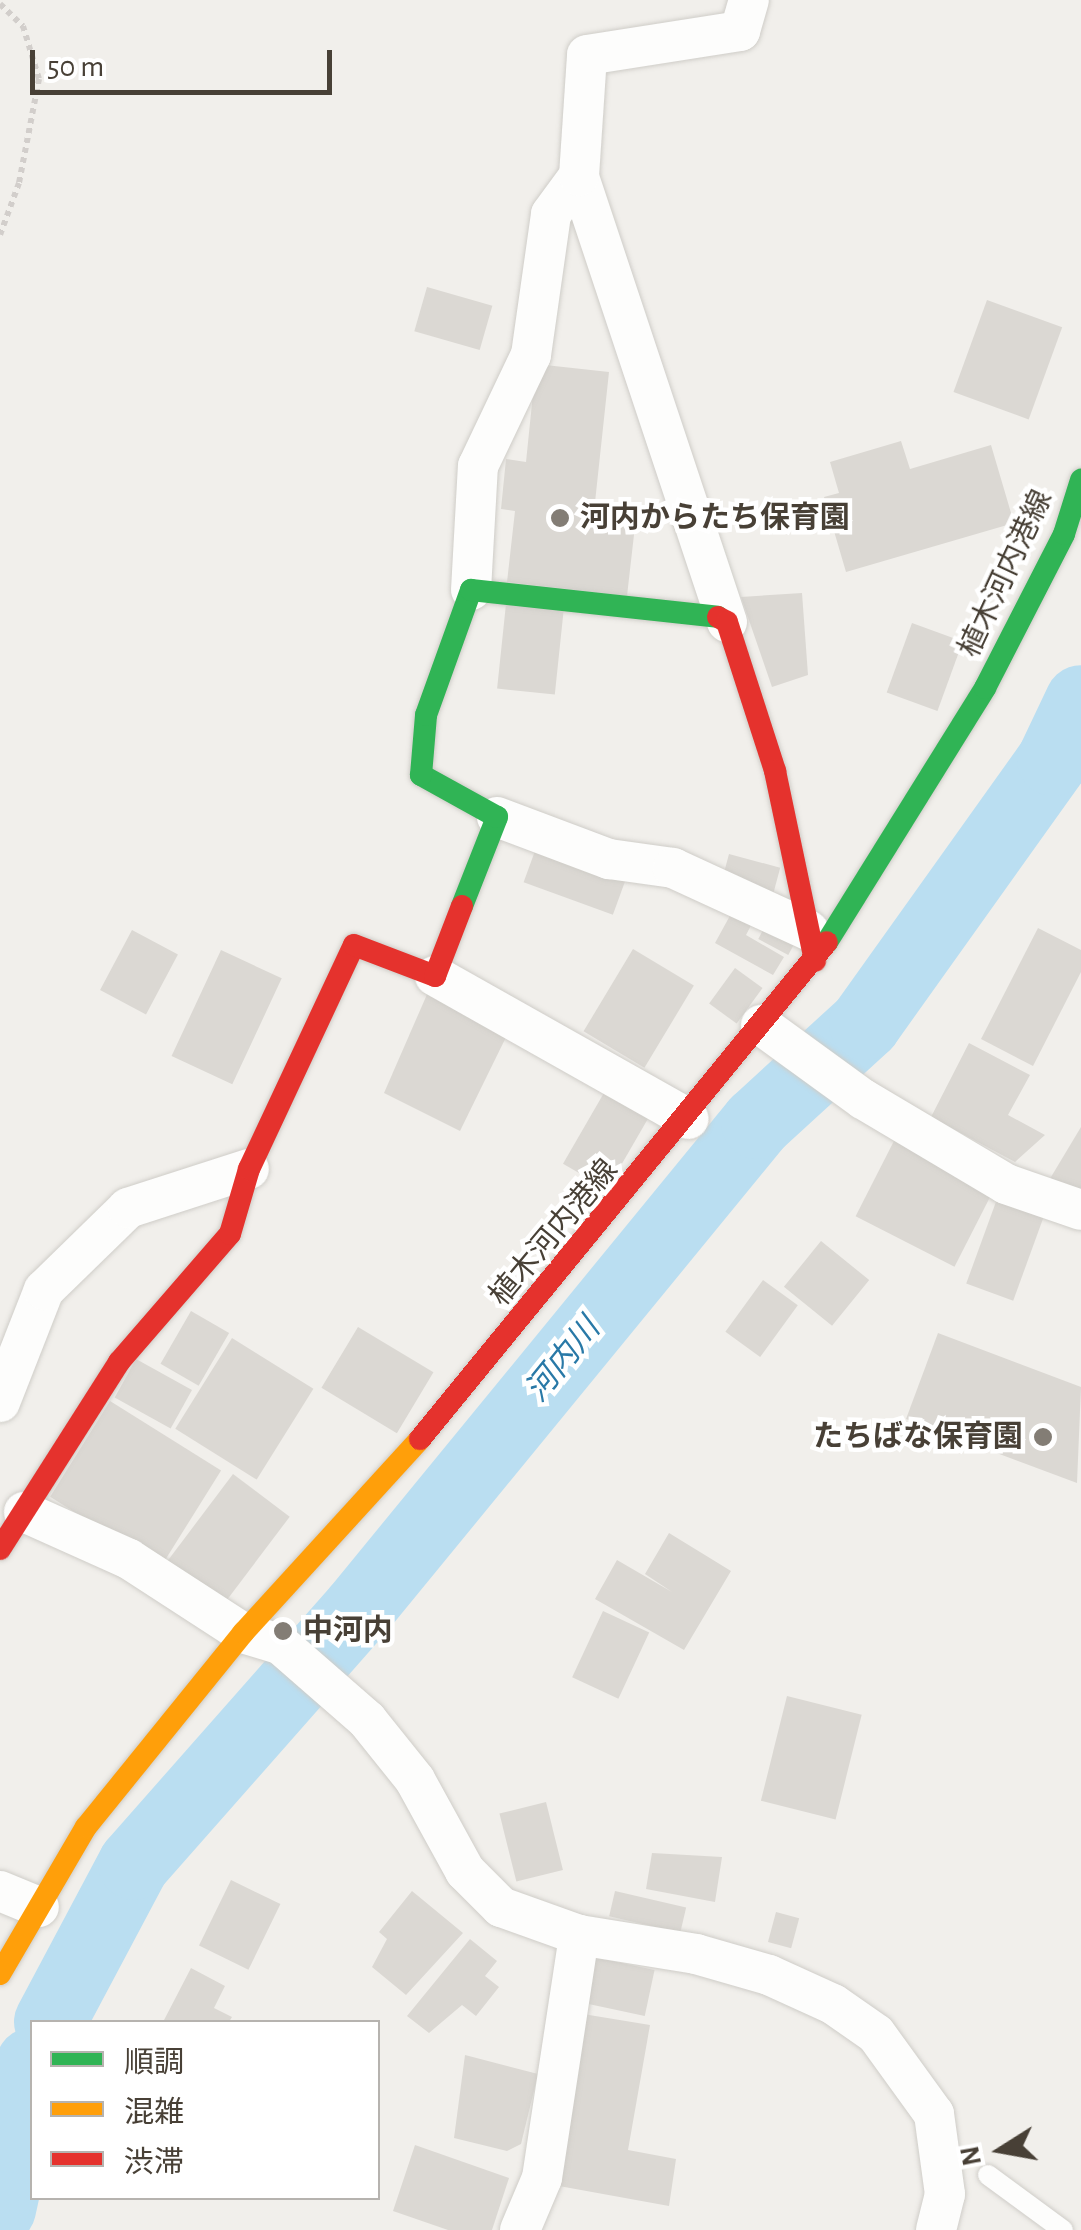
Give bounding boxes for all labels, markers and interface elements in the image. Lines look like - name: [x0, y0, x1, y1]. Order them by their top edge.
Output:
- scale bar: [35, 30, 338, 92]
- text: 50 m: [47, 52, 104, 82]
- street label: 植木河内港線: [952, 485, 1060, 663]
- place label: 河内からたち保育園: [580, 500, 850, 536]
- marker: 河内からたち保育園: [549, 507, 571, 529]
- street label: 植木河内港線: [482, 1152, 626, 1314]
- water label: 河内川: [518, 1311, 608, 1409]
- place label: たちばな保育園: [813, 1419, 1023, 1455]
- marker: たちばな保育園: [1032, 1426, 1054, 1448]
- place label: 中河内: [303, 1613, 393, 1649]
- marker: 中河内: [272, 1620, 294, 1642]
- legend: [30, 2020, 380, 2200]
- text: 順調: [124, 2048, 184, 2078]
- text: 混雑: [124, 2098, 184, 2128]
- north arrow: [951, 2100, 1051, 2200]
- text: N: [956, 2143, 987, 2168]
- text: 渋滞: [124, 2148, 184, 2178]

